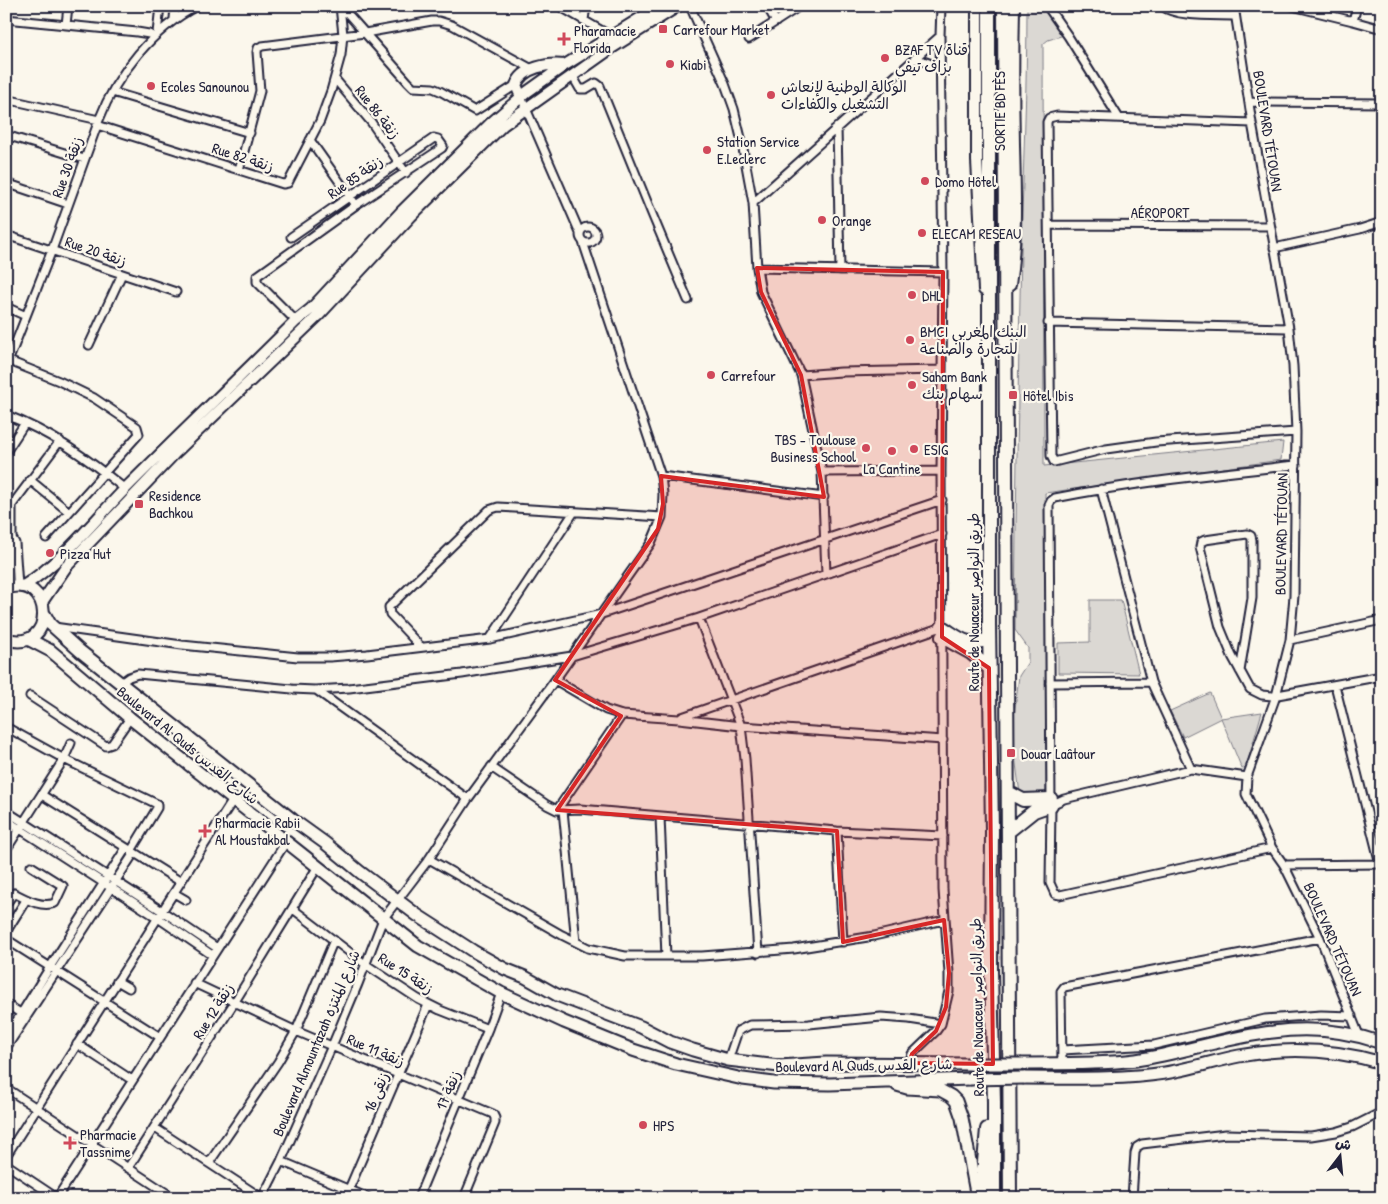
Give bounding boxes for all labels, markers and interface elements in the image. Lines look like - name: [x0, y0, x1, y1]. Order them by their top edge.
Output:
- place label: Carrefour Market: [673, 19, 770, 40]
- place label: Pharamacie Florida: [573, 20, 636, 58]
- marker: Carrefour Market: [657, 23, 669, 35]
- marker: Pharamacie Florida: [558, 33, 570, 45]
- place label: BZAF TV قناة بزاف تيفي: [895, 39, 968, 80]
- marker: BZAF TV قناة بزاف تيفي: [879, 52, 891, 64]
- place label: Kiabi: [680, 54, 707, 75]
- marker: Kiabi: [664, 58, 676, 70]
- street label: BOULEVARD TÉTOUAN: [1248, 69, 1288, 193]
- street label: SORTIE BD FÈS: [989, 71, 1010, 151]
- place label: Ecoles Sanounou: [161, 76, 249, 97]
- place label: الوكالة الوطنية لإنعاش التشغيل والكفاءات: [781, 76, 907, 114]
- marker: Ecoles Sanounou: [145, 80, 157, 92]
- street label: Rue 86 زنقة: [350, 81, 406, 143]
- marker: الوكالة الوطنية لإنعاش التشغيل والكفاءات: [765, 89, 777, 101]
- place label: Station Service E.Leclerc: [717, 131, 800, 169]
- street label: Rue 30 زنقة: [46, 133, 88, 201]
- street label: Rue 82 زنقة: [209, 137, 277, 177]
- marker: Station Service E.Leclerc: [701, 144, 713, 156]
- street label: Rue 85 زنقة: [323, 150, 387, 204]
- place label: Domo Hôtel: [935, 171, 996, 192]
- marker: Domo Hôtel: [919, 175, 931, 187]
- street label: AÉROPORT: [1131, 202, 1190, 223]
- place label: Orange: [832, 210, 871, 231]
- marker: Orange: [816, 214, 828, 226]
- place label: ELECAM RESEAU: [932, 223, 1021, 244]
- marker: ELECAM RESEAU: [916, 227, 928, 239]
- street label: Rue 20 زنقة: [62, 231, 130, 271]
- place label: DHL: [922, 285, 942, 306]
- marker: DHL: [906, 289, 918, 301]
- place label: BMCI البنك المغربي للتجارة والصناعة: [920, 321, 1027, 359]
- marker: BMCI البنك المغربي للتجارة والصناعة: [904, 334, 916, 346]
- place label: Carrefour: [721, 365, 776, 386]
- place label: Saham Bank سهام بنك: [922, 366, 987, 406]
- marker: Carrefour: [705, 369, 717, 381]
- marker: Saham Bank سهام بنك: [906, 379, 918, 391]
- place label: Hôtel Ibis: [1023, 385, 1074, 406]
- marker: Hôtel Ibis: [1007, 389, 1019, 401]
- place label: TBS - Toulouse Business School: [770, 429, 856, 467]
- place label: ESIG: [924, 439, 949, 460]
- marker: TBS - Toulouse Business School: [860, 442, 872, 454]
- marker: ESIG: [908, 443, 920, 455]
- marker: La Cantine: [886, 445, 898, 457]
- place label: La Cantine: [863, 458, 921, 479]
- street label: BOULEVARD TÉTOUAN: [1269, 473, 1293, 595]
- place label: Residence Bachkou: [149, 485, 201, 523]
- marker: Residence Bachkou: [133, 498, 145, 510]
- street label: Route de Nouaceur طريق النواصر: [963, 513, 984, 691]
- place label: Pizza Hut: [60, 543, 112, 564]
- marker: Pizza Hut: [44, 547, 56, 559]
- street label: Boulevard Al Quds شارع القدس: [113, 681, 263, 809]
- place label: Douar Laâtour: [1021, 743, 1096, 764]
- marker: Douar Laâtour: [1005, 747, 1017, 759]
- place label: Pharmacie Rabii Al Moustakbal: [215, 812, 300, 850]
- marker: Pharmacie Rabii Al Moustakbal: [199, 825, 211, 837]
- street label: BOULEVARD TÉTOUAN: [1299, 879, 1367, 999]
- street label: Route de Nouaceur طريق النواصر: [965, 918, 989, 1096]
- street label: Boulevard Almountazah شارع المنتزه: [267, 947, 365, 1139]
- street label: Rue 15 زنقة: [374, 947, 438, 999]
- street label: Rue 12 زنقة: [187, 979, 239, 1043]
- street label: Rue 11 زنقة: [344, 1028, 408, 1072]
- street label: Boulevard Al Quds شارع القدس: [775, 1053, 953, 1077]
- street label: زنقة 17: [430, 1067, 466, 1113]
- street label: زنقى 16: [358, 1069, 394, 1115]
- place label: HPS: [653, 1115, 674, 1136]
- marker: HPS: [637, 1119, 649, 1131]
- place label: Pharmacie Tassnime: [80, 1124, 136, 1162]
- north arrow: [1316, 1132, 1366, 1182]
- text: ش: [1334, 1132, 1354, 1154]
- marker: Pharmacie Tassnime: [64, 1137, 76, 1149]

